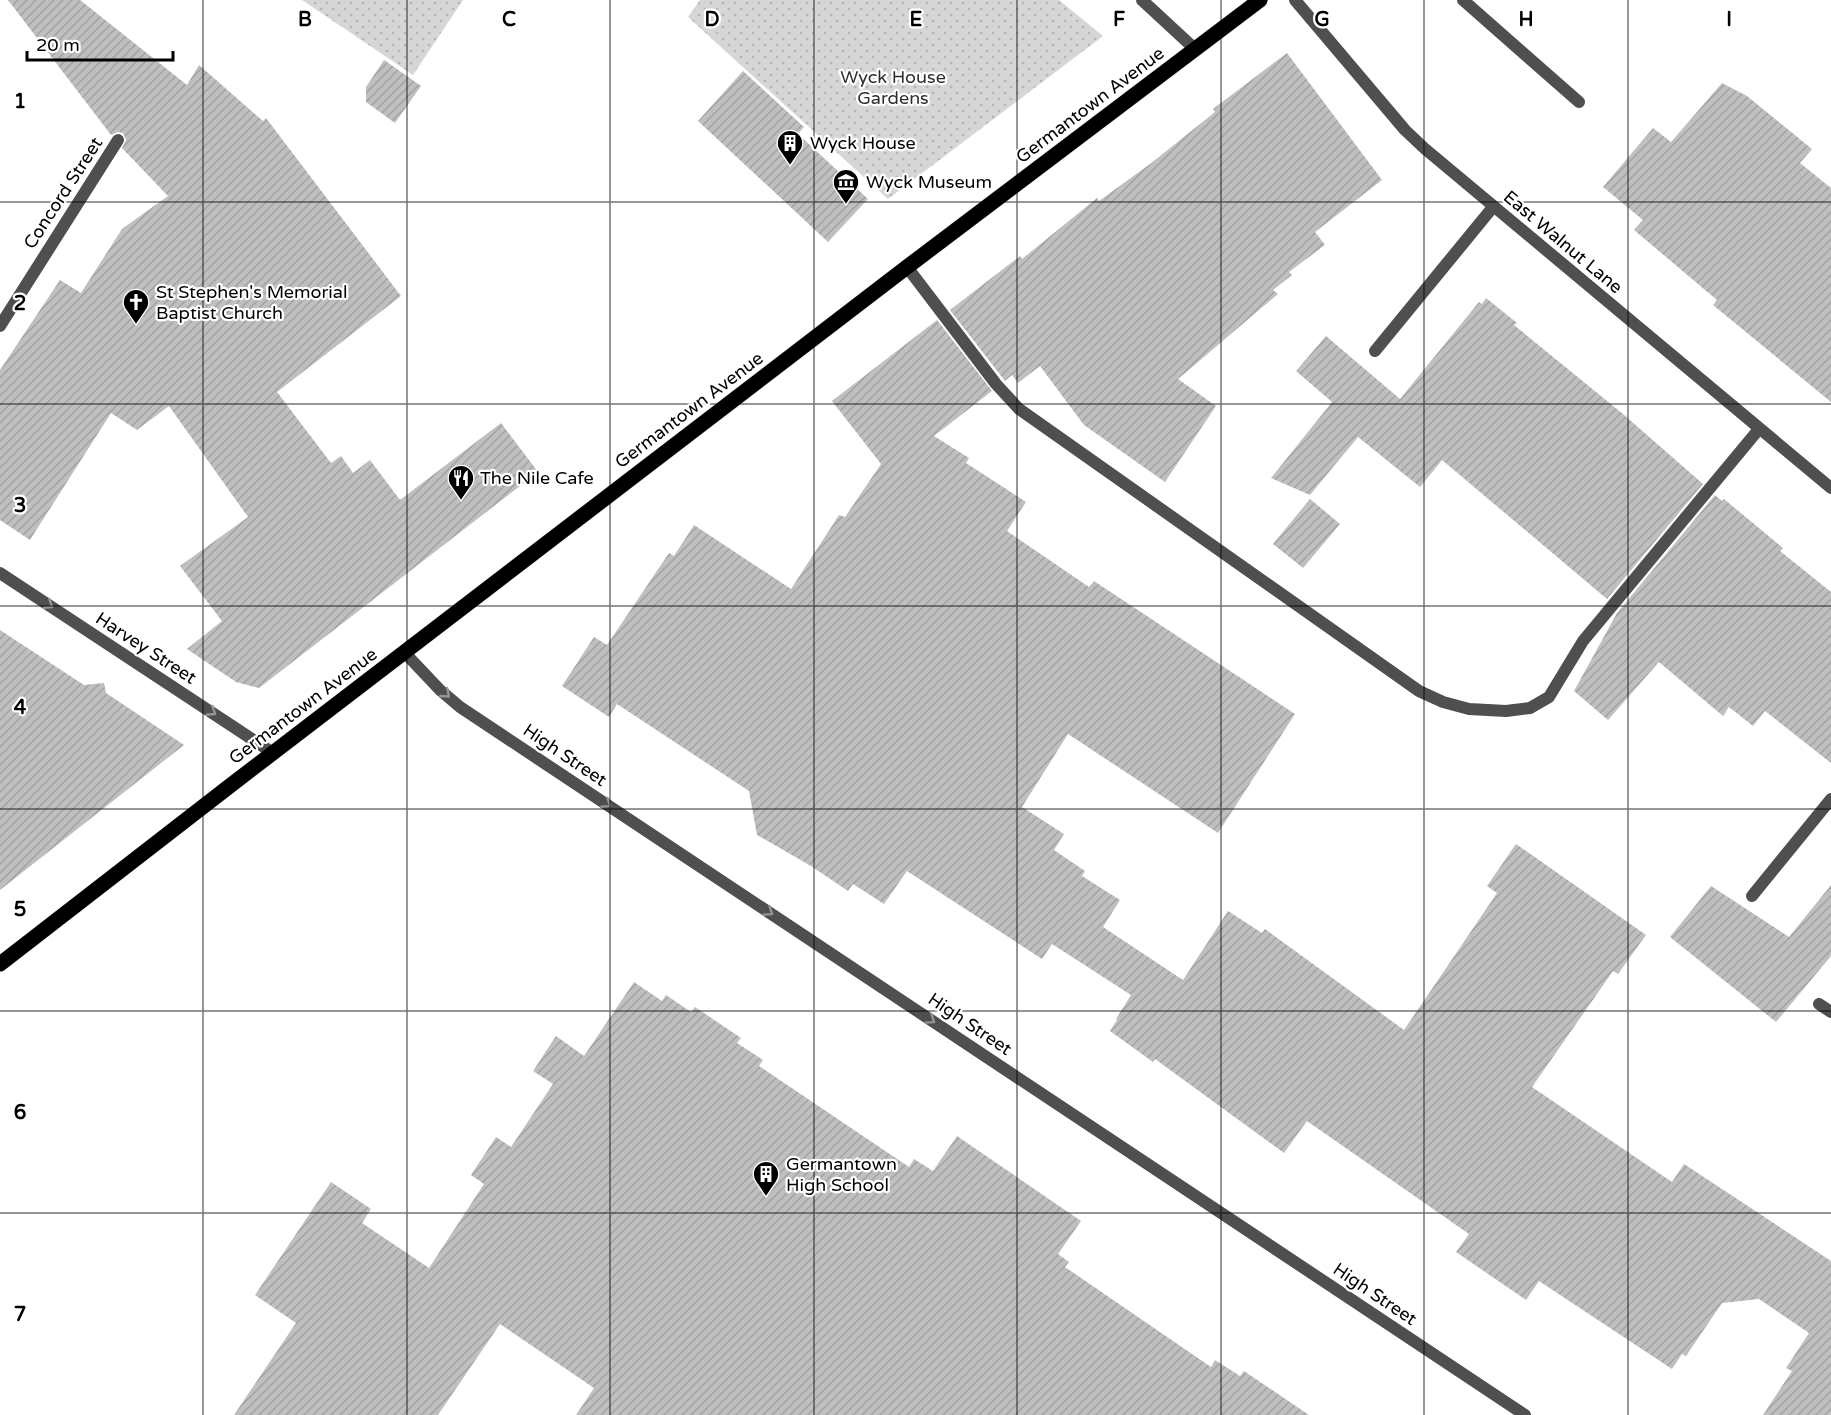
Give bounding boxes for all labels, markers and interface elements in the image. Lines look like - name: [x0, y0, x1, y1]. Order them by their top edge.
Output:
- text: B: [298, 8, 312, 32]
- text: C: [502, 8, 516, 32]
- text: D: [704, 8, 720, 32]
- text: E: [910, 8, 923, 32]
- text: F: [1113, 8, 1125, 32]
- text: G: [1314, 8, 1330, 32]
- text: H: [1518, 8, 1534, 32]
- text: I: [1726, 8, 1732, 32]
- scale bar: [27, 24, 172, 62]
- text: 20 m: [36, 34, 80, 56]
- street label: Germantown Avenue: [1012, 42, 1168, 168]
- park label: Wyck House Gardens: [840, 66, 946, 109]
- text: 1: [14, 90, 26, 114]
- building icon: Wyck House: [775, 128, 805, 166]
- place label: Wyck House: [810, 132, 916, 154]
- street label: Concord Street: [19, 133, 107, 253]
- museum icon: Wyck Museum: [831, 167, 861, 205]
- place label: Wyck Museum: [866, 171, 992, 193]
- street label: East Walnut Lane: [1499, 186, 1627, 298]
- place label: St Stephen's Memorial Baptist Church: [156, 281, 347, 324]
- church icon: St Stephen's Memorial Baptist Church: [121, 287, 151, 325]
- text: 2: [14, 292, 26, 316]
- street label: Germantown Avenue: [611, 347, 767, 473]
- restaurant icon: The Nile Cafe: [446, 463, 476, 501]
- place label: The Nile Cafe: [480, 467, 594, 489]
- text: 3: [14, 494, 26, 518]
- one-way arrow: [42, 598, 53, 609]
- street label: Harvey Street: [91, 607, 201, 689]
- street label: Germantown Avenue: [225, 643, 381, 769]
- one-way arrow: [439, 687, 449, 698]
- text: 4: [14, 696, 27, 720]
- one-way arrow: [205, 705, 216, 716]
- street label: High Street: [519, 719, 611, 791]
- one-way arrow: [600, 797, 611, 808]
- text: 5: [14, 898, 26, 922]
- one-way arrow: [762, 905, 773, 916]
- street label: High Street: [924, 988, 1016, 1060]
- one-way arrow: [925, 1013, 936, 1024]
- text: 6: [14, 1101, 26, 1125]
- place label: Germantown High School: [786, 1153, 897, 1196]
- building icon: Germantown High School: [751, 1159, 781, 1197]
- street label: High Street: [1329, 1258, 1421, 1330]
- text: 7: [14, 1303, 26, 1327]

